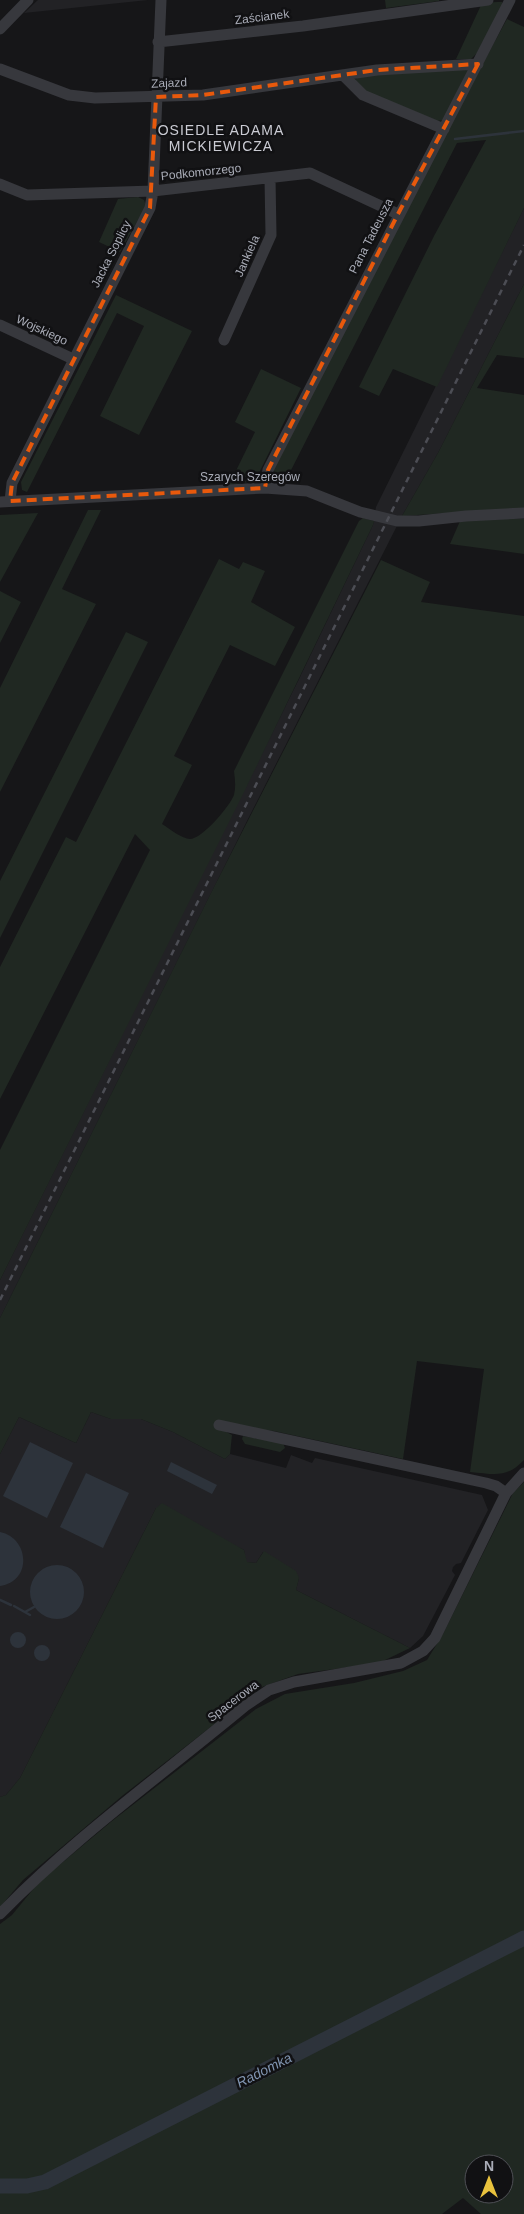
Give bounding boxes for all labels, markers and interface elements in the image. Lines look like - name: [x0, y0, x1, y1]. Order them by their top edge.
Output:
- street label: Zaścianek: [234, 7, 291, 27]
- street label: Zajazd: [151, 75, 187, 91]
- district label: OSIEDLE ADAMA MICKIEWICZA: [158, 122, 284, 154]
- street label: Podkomorzego: [160, 161, 242, 183]
- street label: Pana Tadeusza: [346, 196, 396, 276]
- street label: Jacka Soplicy: [88, 218, 134, 290]
- street label: Jankiela: [232, 233, 262, 279]
- street label: Wojskiego: [14, 312, 70, 348]
- street label: Szarych Szeregów: [200, 470, 300, 484]
- street label: Spacerowa: [205, 1677, 261, 1725]
- water label: Radomka: [234, 2049, 295, 2091]
- north arrow: [464, 2154, 514, 2204]
- text: N: [484, 2158, 494, 2174]

